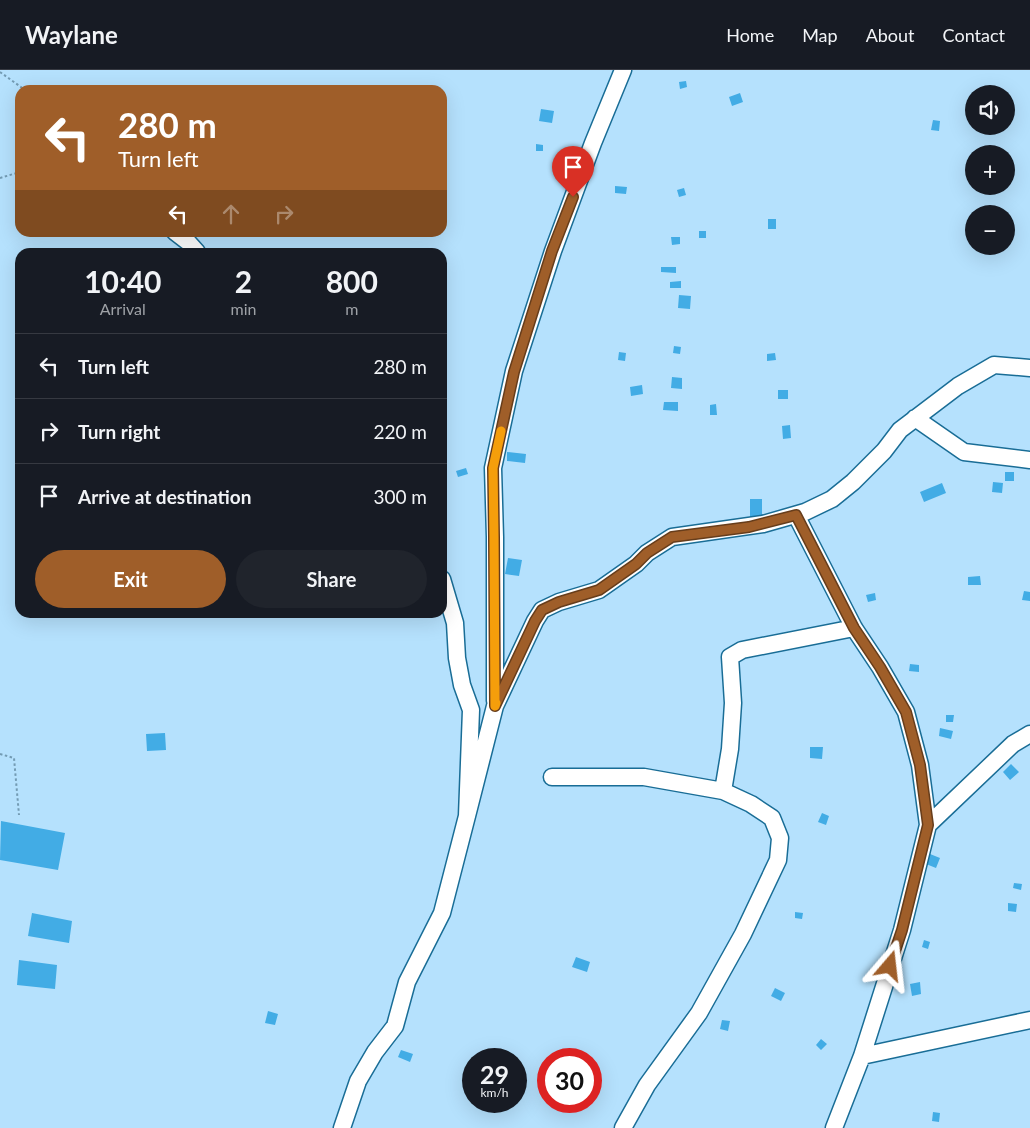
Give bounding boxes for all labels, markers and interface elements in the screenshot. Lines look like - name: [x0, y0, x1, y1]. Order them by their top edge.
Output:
- text: Waylane: [25, 20, 118, 49]
- text: Home: [726, 24, 774, 46]
- text: Map: [802, 24, 838, 46]
- text: About: [866, 24, 915, 46]
- text: Contact: [943, 24, 1005, 46]
- map controls: [965, 85, 1015, 255]
- button: sound: [965, 85, 1015, 135]
- text: 280 m: [118, 103, 217, 145]
- icon: left: [35, 105, 100, 170]
- text: Turn left: [118, 145, 199, 172]
- button: +: [965, 145, 1015, 195]
- pin: [552, 146, 594, 197]
- icon: arrive: [559, 153, 587, 181]
- icon: left: [164, 200, 192, 228]
- icon: ahead: [217, 200, 245, 228]
- icon: right: [270, 200, 298, 228]
- button: −: [965, 205, 1015, 255]
- text: 10:40: [84, 263, 161, 299]
- text: 2: [235, 263, 252, 299]
- text: 800: [326, 263, 378, 299]
- text: Arrival: [100, 299, 146, 318]
- text: min: [231, 299, 257, 318]
- text: m: [345, 299, 358, 318]
- icon: left: [35, 352, 63, 380]
- text: Turn left: [78, 355, 149, 378]
- text: 280 m: [373, 355, 427, 378]
- icon: right: [35, 417, 63, 445]
- text: Turn right: [78, 420, 160, 443]
- text: 220 m: [373, 420, 427, 443]
- icon: arrive: [35, 482, 63, 510]
- text: Arrive at destination: [78, 485, 251, 508]
- text: 300 m: [373, 485, 427, 508]
- button: Exit: [35, 550, 226, 608]
- button: Share: [236, 550, 427, 608]
- position arrow: [863, 939, 915, 991]
- speed limit sign: 30: [537, 1048, 602, 1113]
- text: 29: [480, 1059, 509, 1089]
- text: km/h: [480, 1085, 509, 1100]

